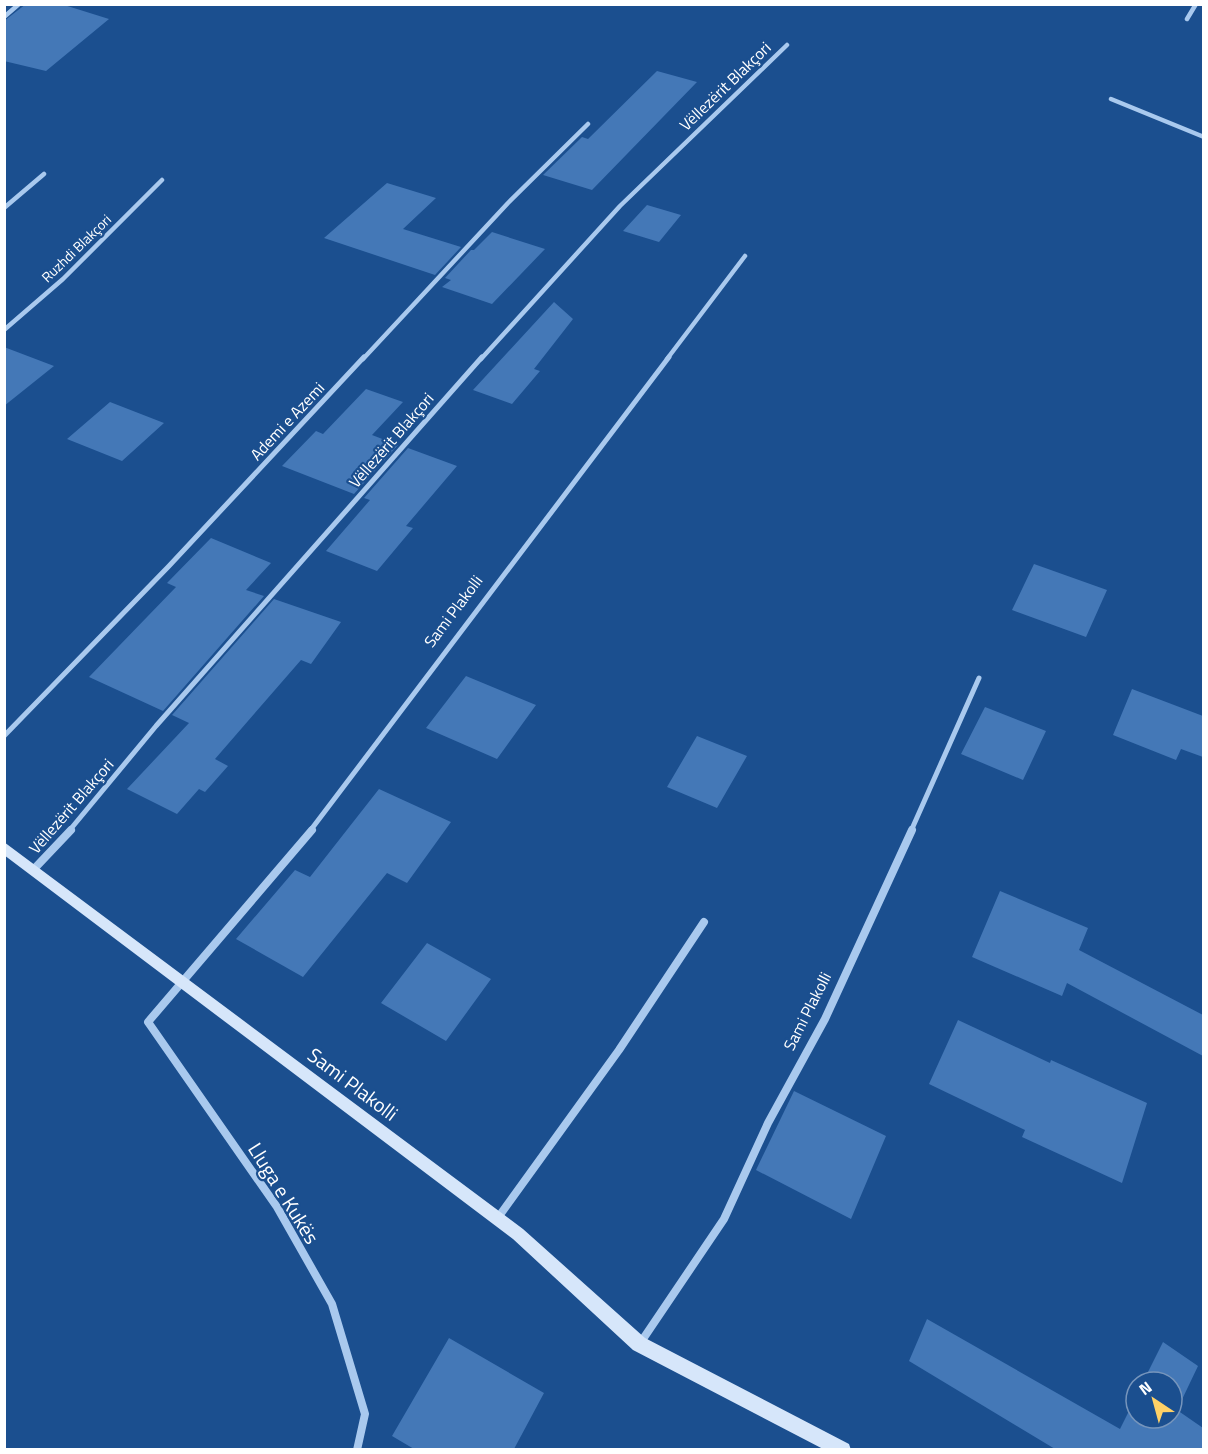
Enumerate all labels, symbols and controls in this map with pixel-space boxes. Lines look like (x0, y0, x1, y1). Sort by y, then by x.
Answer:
street label: Vëllezërit Blakçori (674, 36, 776, 136)
street label: Ruzhdi Blakçori (36, 209, 116, 287)
street label: Ademi e Azemi (244, 376, 330, 466)
street label: Vëllezërit Blakçori (343, 387, 439, 493)
street label: Sami Plakolli (418, 570, 488, 652)
street label: Vëllezërit Blakçori (23, 753, 119, 859)
street label: Sami Plakolli (777, 968, 837, 1054)
street label: Sami Plakolli (301, 1040, 405, 1128)
street label: Lluga e Kukës (241, 1136, 327, 1250)
north arrow (1124, 1370, 1184, 1430)
text: N (1134, 1375, 1157, 1401)

